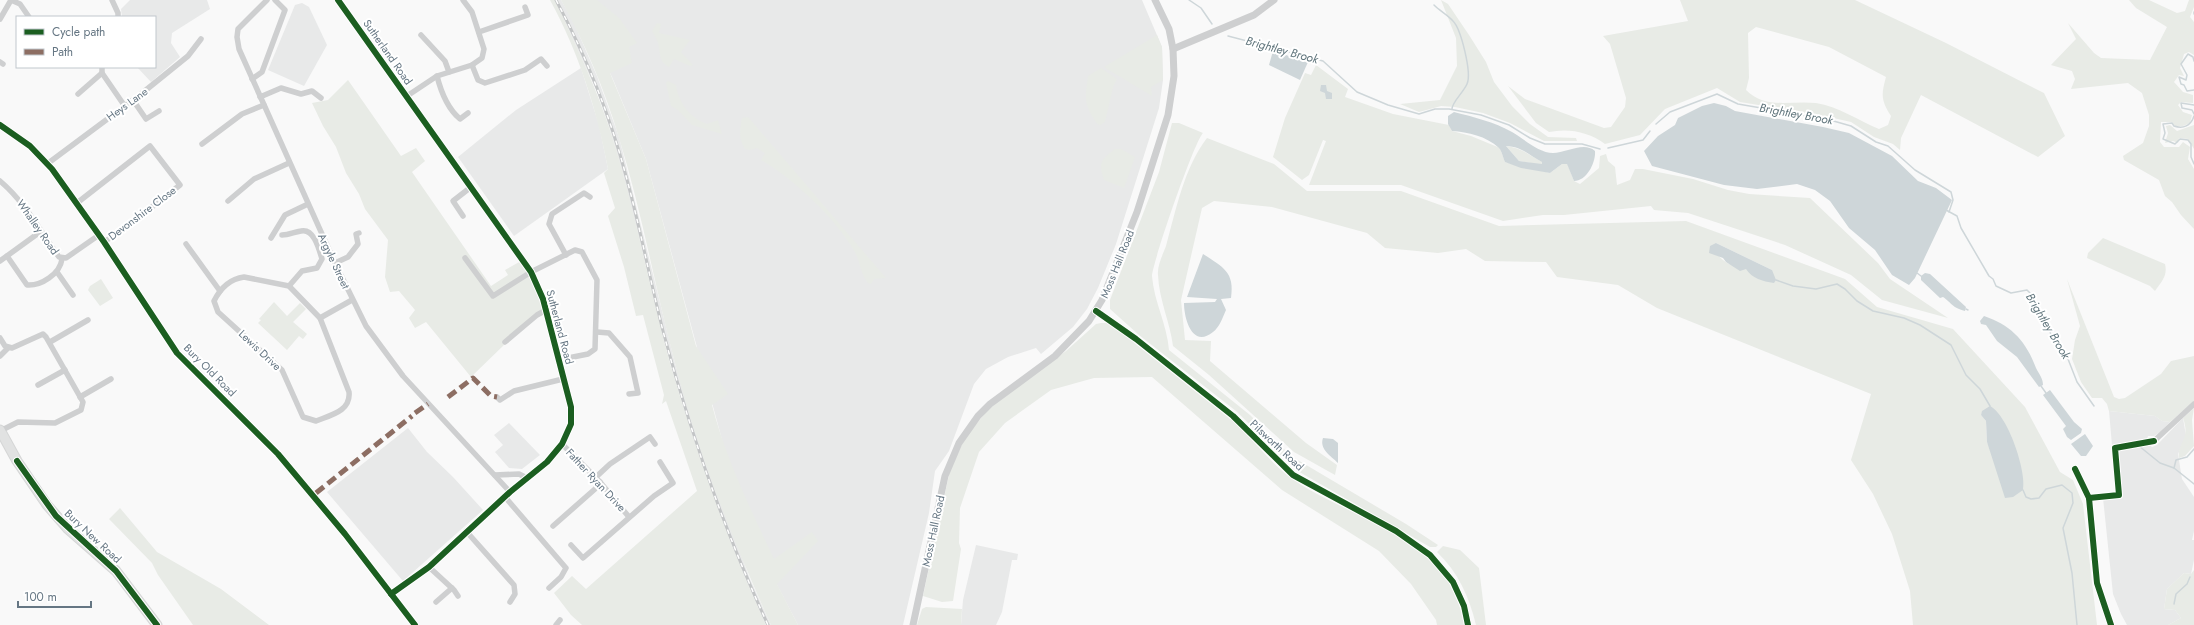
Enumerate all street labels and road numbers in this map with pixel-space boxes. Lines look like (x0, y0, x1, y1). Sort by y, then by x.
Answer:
street label: Sutherland Road (359, 16, 417, 88)
street label: Heys Lane (103, 83, 151, 124)
street label: Devonshire Close (105, 182, 180, 244)
street label: Whalley Road (13, 196, 63, 258)
street label: Moss Hall Road (1096, 227, 1138, 301)
street label: Argyle Street (314, 231, 354, 292)
street label: Sutherland Road (542, 288, 578, 366)
street label: Lewis Drive (235, 326, 285, 374)
street label: Bury Old Road (180, 340, 240, 400)
street label: Pilsworth Road (1247, 416, 1307, 474)
street label: Father Ryan Drive (562, 445, 630, 515)
street label: Moss Hall Road (918, 494, 948, 568)
street label: Bury New Road (61, 505, 125, 567)

